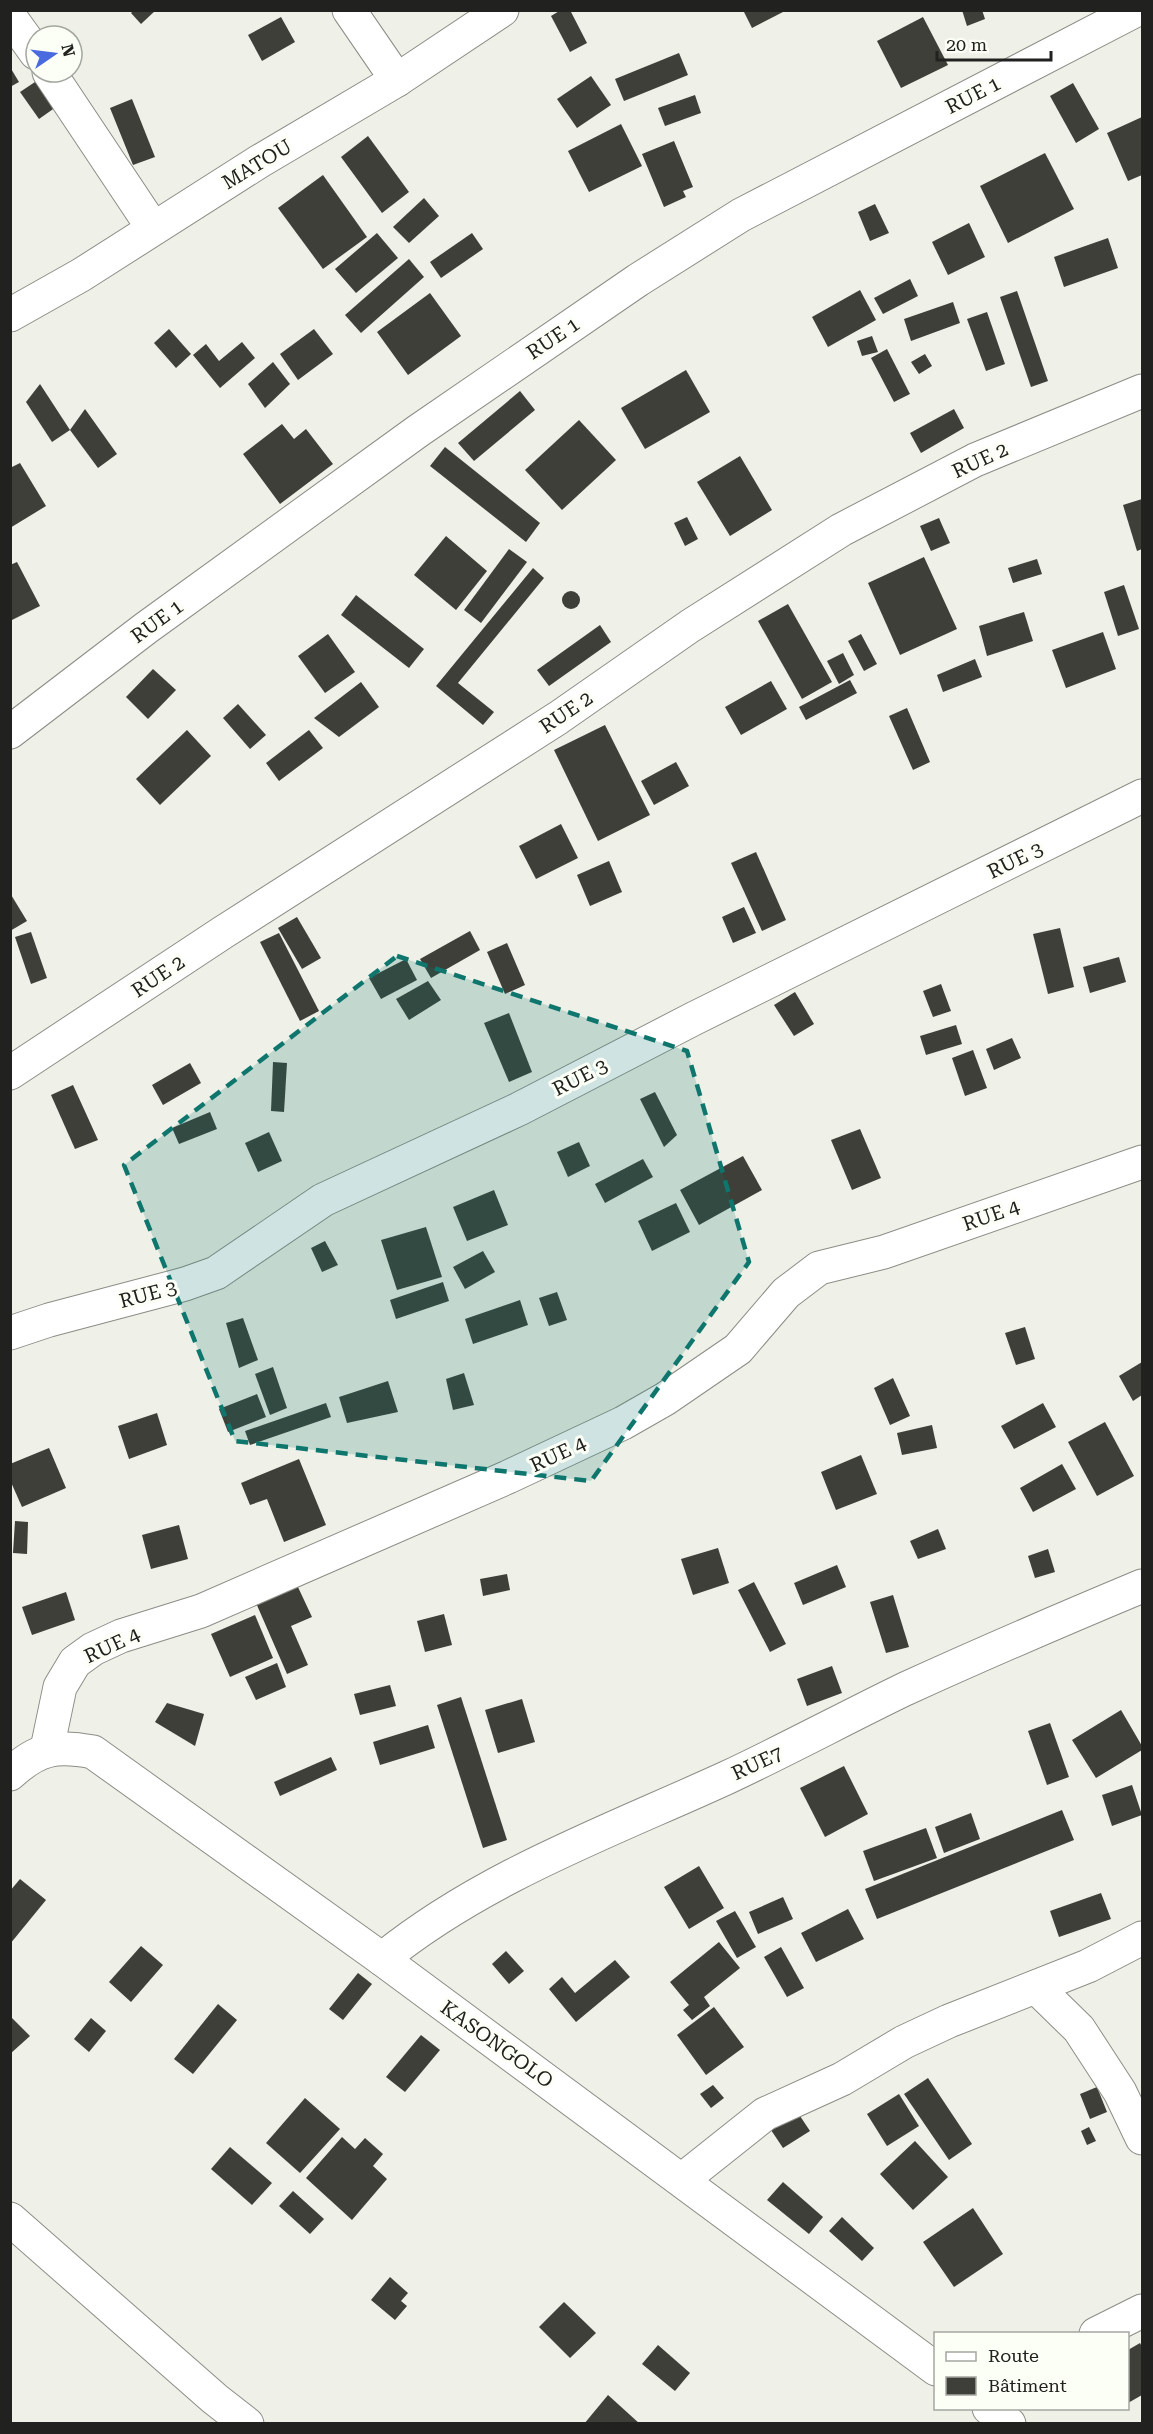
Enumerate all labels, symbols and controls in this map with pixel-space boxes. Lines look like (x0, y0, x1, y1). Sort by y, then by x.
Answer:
north arrow (24, 24, 84, 84)
scale bar (937, 24, 1051, 62)
text: 20 m (946, 34, 987, 55)
text: N (57, 42, 79, 59)
street label: RUE 1 (941, 71, 1005, 119)
street label: MATOU (218, 134, 296, 194)
street label: RUE 1 (522, 312, 584, 364)
street label: RUE 2 (948, 437, 1012, 483)
street label: RUE 1 (126, 594, 188, 648)
street label: RUE 2 (535, 686, 597, 738)
street label: RUE 3 (983, 836, 1047, 884)
street label: RUE 2 (127, 950, 189, 1002)
street label: RUE 3 (548, 1053, 612, 1101)
street label: RUE 4 (959, 1194, 1023, 1236)
street label: RUE 3 (117, 1275, 179, 1313)
street label: RUE 4 (526, 1430, 590, 1477)
street label: RUE 4 (80, 1621, 144, 1668)
street label: RUE7 (728, 1741, 786, 1785)
street label: KASONGOLO (436, 1995, 558, 2093)
legend (934, 2332, 1129, 2410)
text: Route (988, 2345, 1039, 2366)
text: Bâtiment (988, 2375, 1067, 2396)

